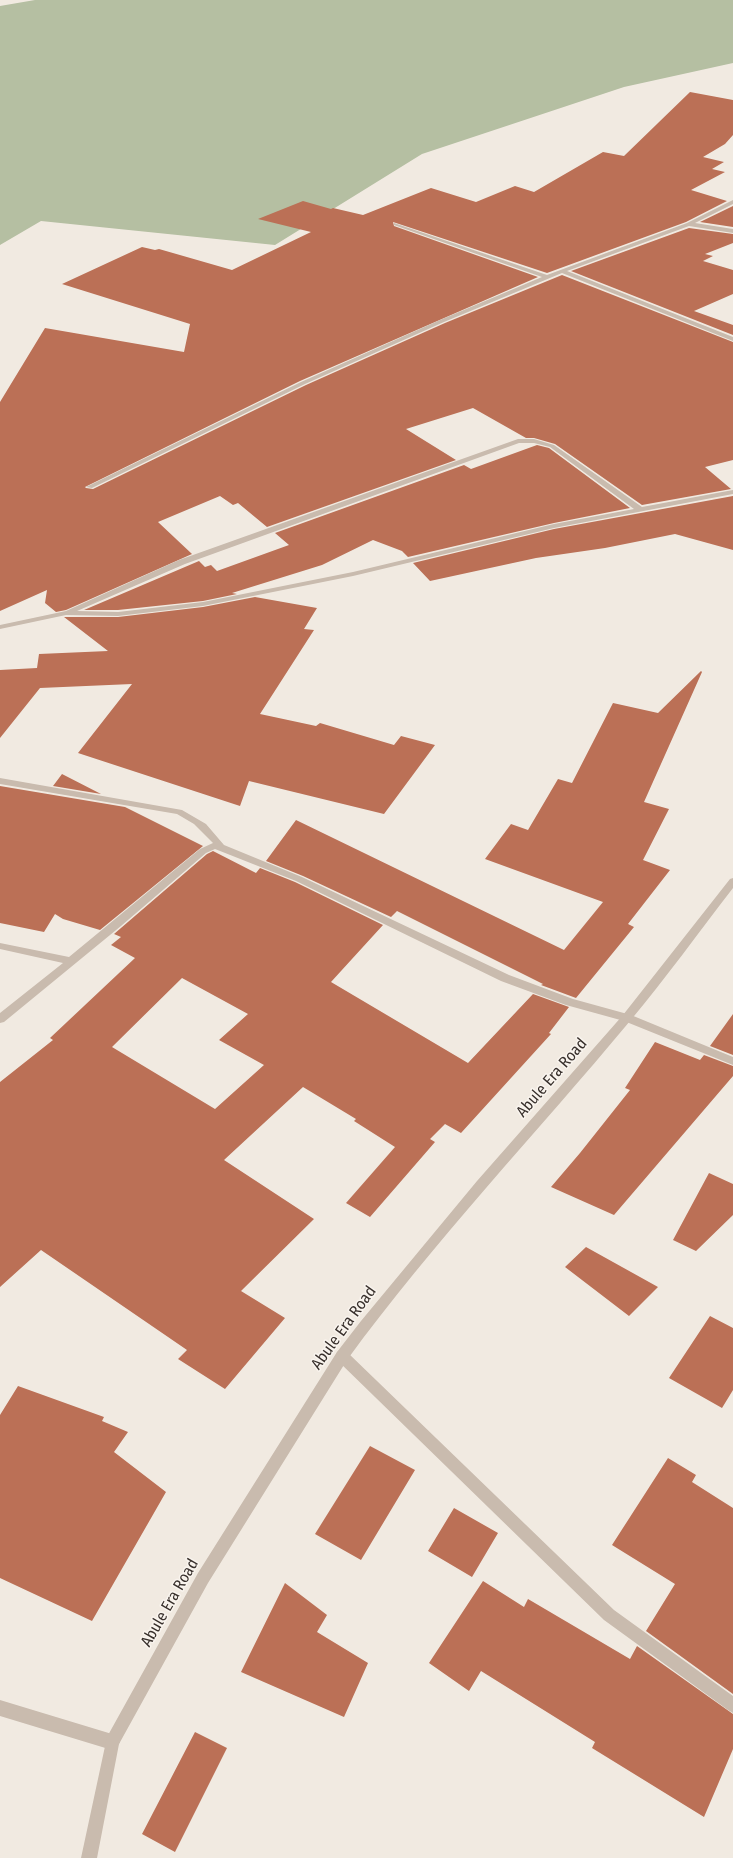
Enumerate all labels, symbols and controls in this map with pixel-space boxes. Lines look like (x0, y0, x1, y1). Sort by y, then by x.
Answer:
street label: Abule Era Road (513, 1035, 591, 1121)
street label: Abule Era Road (307, 1283, 381, 1373)
street label: Abule Era Road (137, 1556, 203, 1650)

